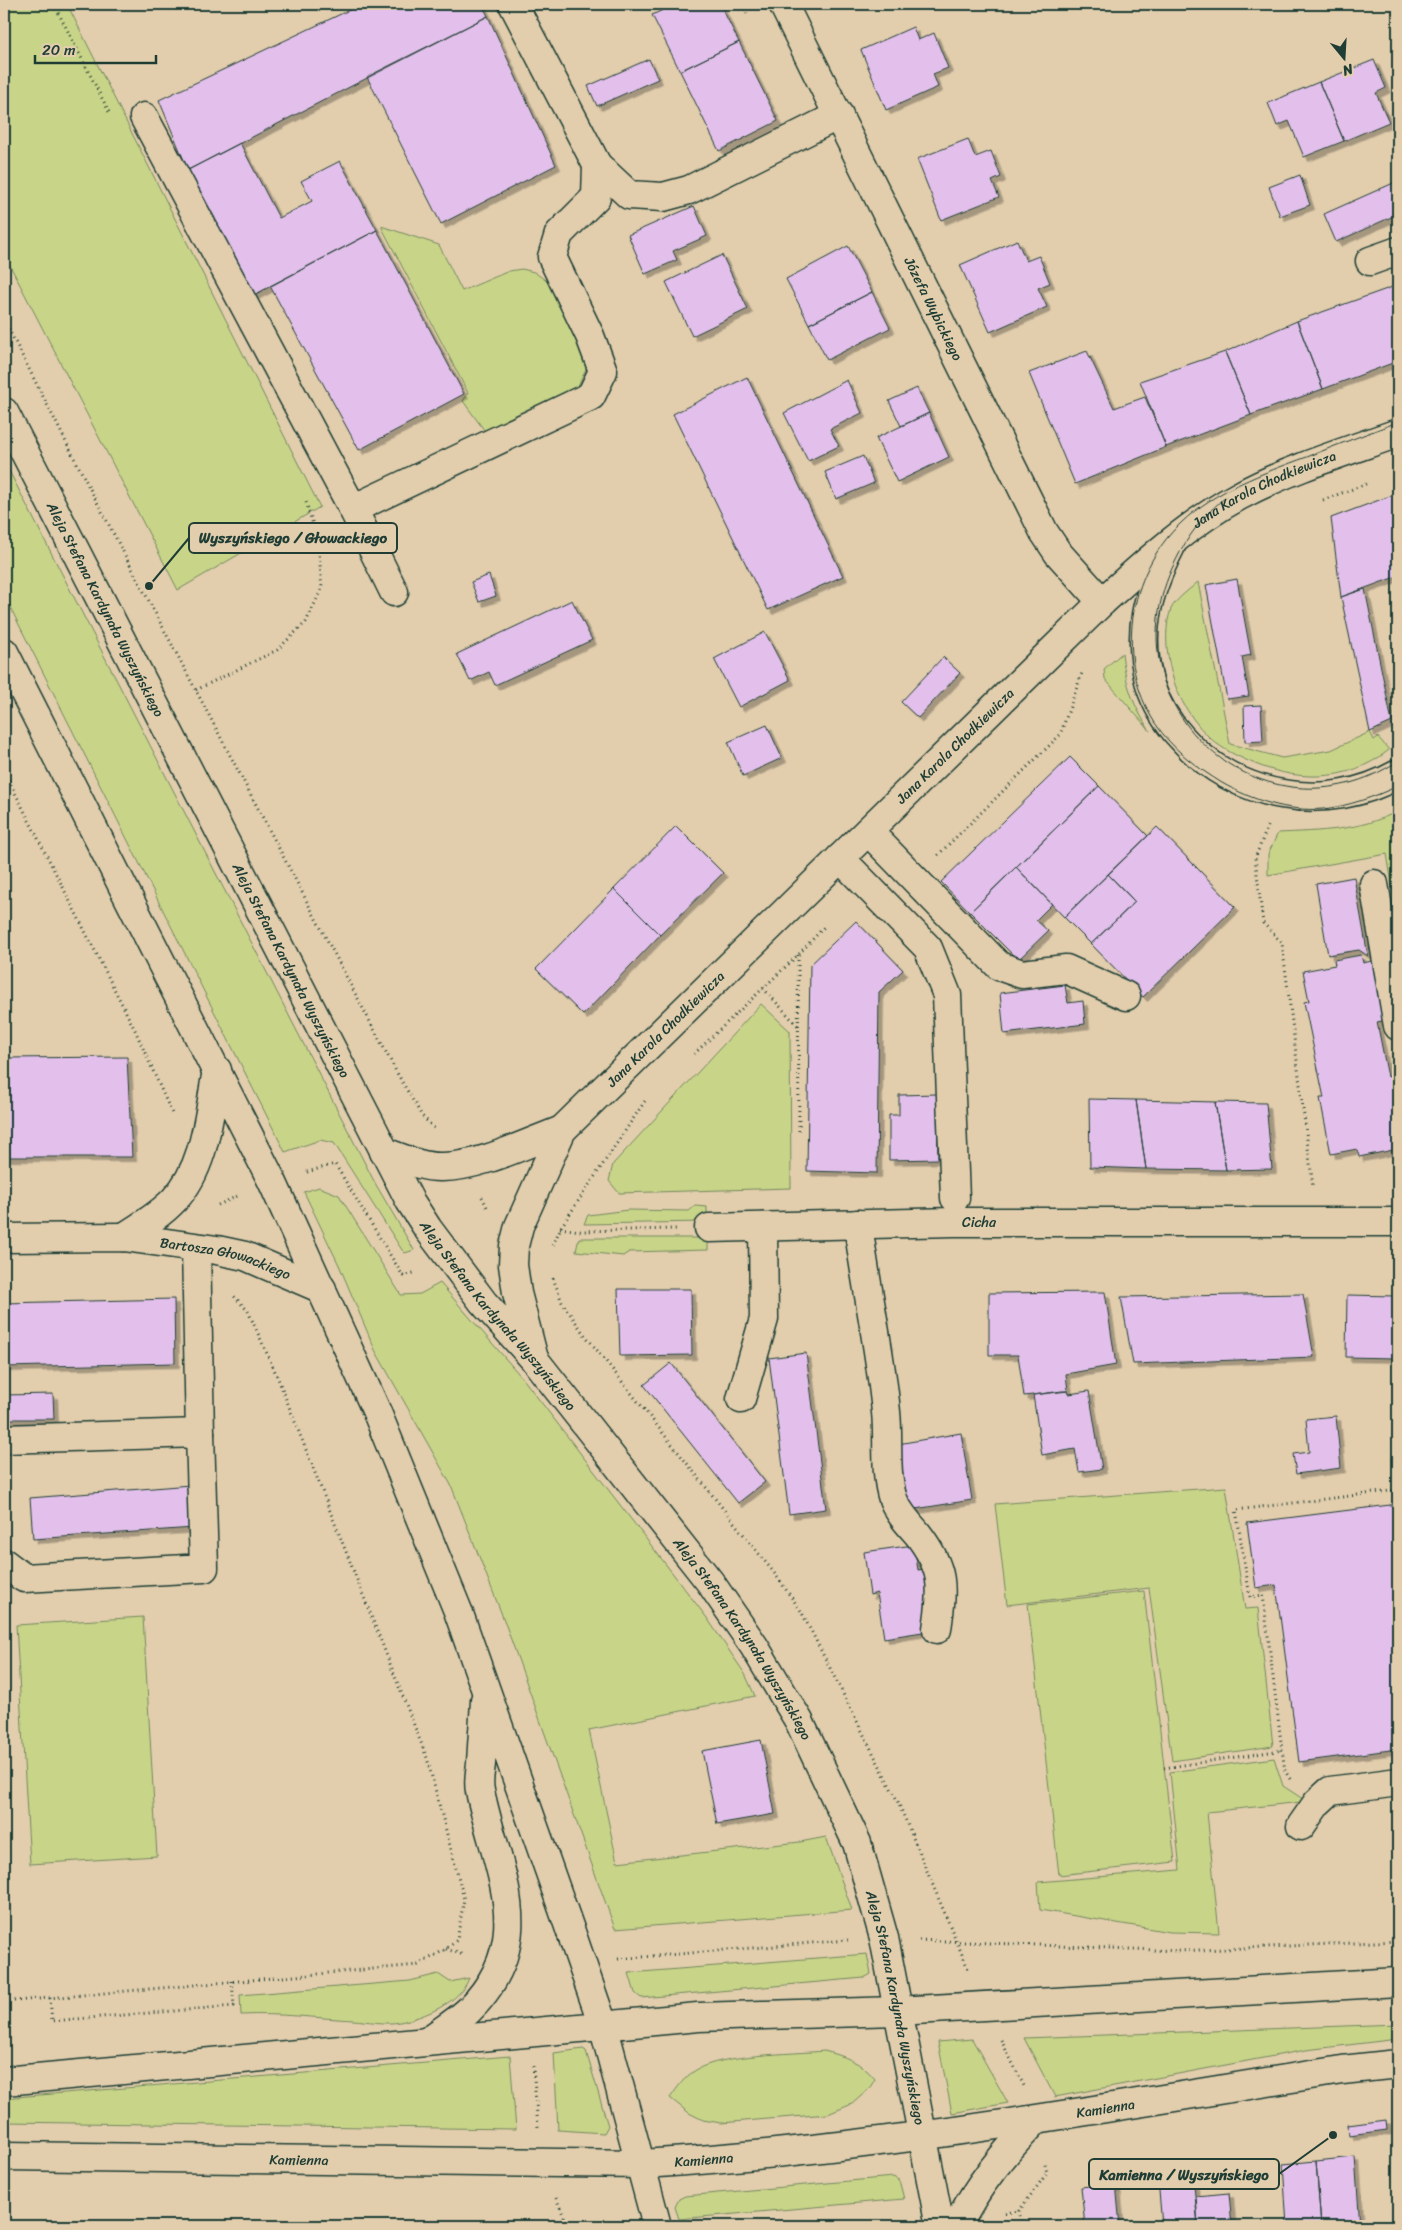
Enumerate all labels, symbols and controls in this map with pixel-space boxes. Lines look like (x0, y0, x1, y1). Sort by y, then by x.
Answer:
scale bar (35, 32, 156, 64)
north arrow (1320, 32, 1370, 82)
text: 20 m (42, 37, 76, 63)
text: N (1339, 56, 1357, 83)
street label: Józefa Wybickiego (897, 252, 970, 365)
street label: Jana Karola Chodkiewicza (1186, 443, 1340, 535)
street label: Aleja Stefana Kardynała Wyszyńskiego (39, 496, 171, 721)
callout: Wyszyńskiego / Głowackiego (189, 523, 397, 553)
text: Wyszyńskiego / Głowackiego (199, 525, 388, 551)
street label: Jana Karola Chodkiewicza (889, 681, 1020, 811)
street label: Aleja Stefana Kardynała Wyszyńskiego (225, 857, 357, 1083)
street label: Jana Karola Chodkiewicza (600, 965, 731, 1094)
street label: Cicha (962, 1210, 997, 1235)
street label: Aleja Stefana Kardynała Wyszyńskiego (413, 1215, 583, 1416)
street label: Bartosza Głowackiego (158, 1230, 295, 1287)
street label: Aleja Stefana Kardynała Wyszyńskiego (666, 1531, 819, 1744)
street label: Aleja Stefana Kardynała Wyszyńskiego (858, 1886, 933, 2127)
street label: Kamienna (1074, 2091, 1137, 2125)
street label: Kamienna (673, 2145, 734, 2174)
street label: Kamienna (269, 2147, 329, 2173)
callout: Kamienna / Wyszyńskiego (1089, 2159, 1279, 2189)
text: Kamienna / Wyszyńskiego (1098, 2162, 1269, 2188)

